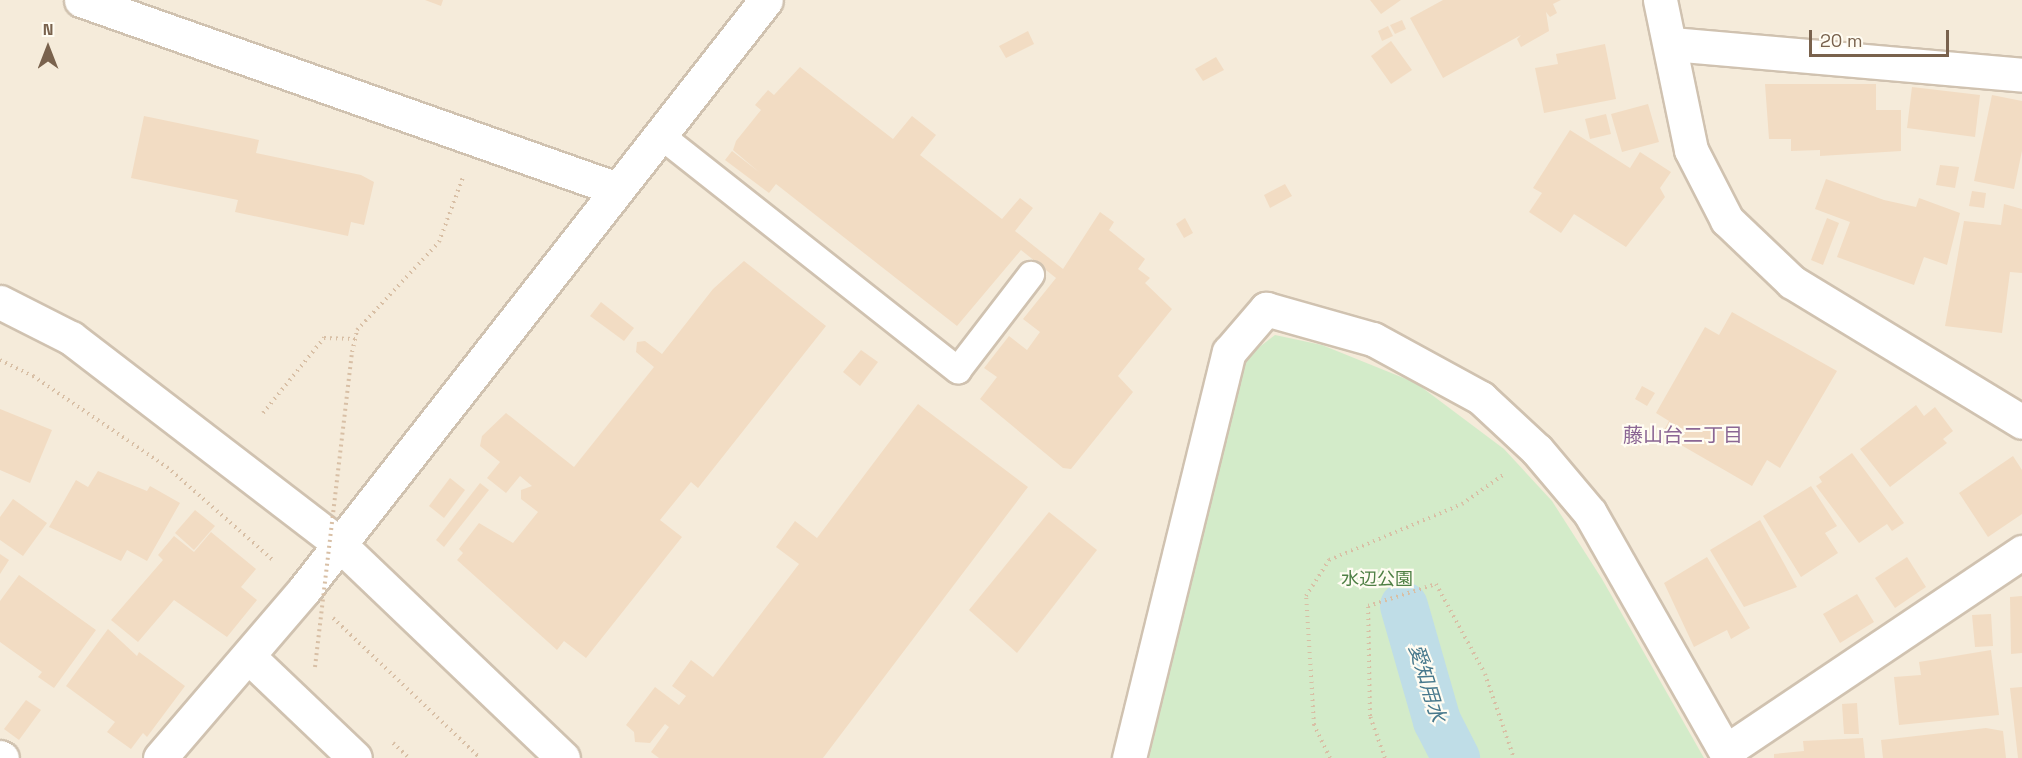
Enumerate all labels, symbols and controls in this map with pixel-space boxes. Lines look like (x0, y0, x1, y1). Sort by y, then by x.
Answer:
north arrow (18, 18, 78, 78)
scale bar (1812, 18, 1952, 56)
text: N (43, 19, 53, 40)
text: 20 m (1820, 29, 1863, 52)
district label: 藤山台二丁目 (1623, 423, 1743, 447)
park label: 水辺公園 (1341, 568, 1413, 590)
water label: 愛知用水 (1404, 641, 1450, 725)

